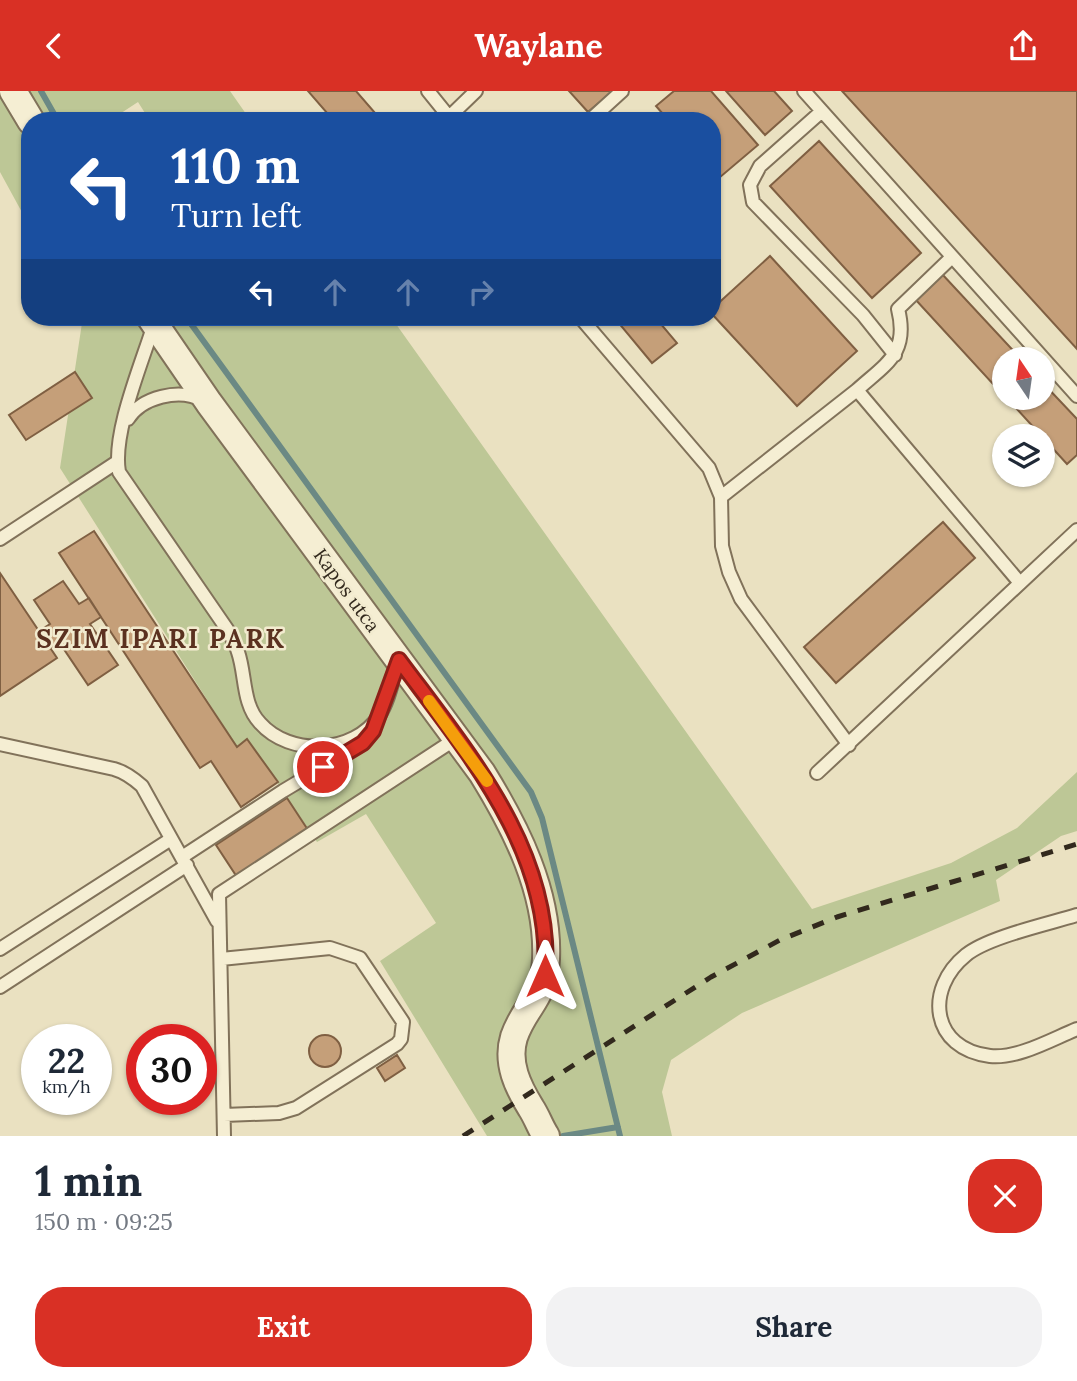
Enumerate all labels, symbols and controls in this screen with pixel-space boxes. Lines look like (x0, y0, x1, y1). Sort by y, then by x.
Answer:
text: Waylane (474, 25, 603, 66)
icon: back (35, 27, 73, 65)
icon: share (1004, 27, 1042, 65)
text: 110 m (171, 134, 300, 196)
icon: left (56, 140, 147, 231)
text: Turn left (171, 195, 301, 236)
icon: left (243, 273, 281, 311)
icon: ahead (316, 273, 354, 311)
icon: ahead (389, 273, 427, 311)
icon: right (462, 273, 500, 311)
north arrow (992, 347, 1055, 409)
map controls (992, 347, 1055, 487)
button: layers (992, 424, 1055, 487)
street label: Kapos utca (309, 543, 386, 637)
district label: SZIM IPARI PARK (36, 622, 286, 655)
pin (293, 737, 353, 797)
icon: arrive (304, 748, 342, 786)
position arrow (508, 939, 582, 1013)
speed limit sign: 30 (126, 1024, 217, 1115)
text: 22 (48, 1038, 85, 1083)
text: km/h (42, 1075, 91, 1098)
text: 1 min (35, 1154, 142, 1208)
button: close (968, 1159, 1042, 1233)
text: 150 m · 09:25 (35, 1207, 173, 1236)
button: Exit (35, 1287, 532, 1367)
button: Share (546, 1287, 1042, 1367)

